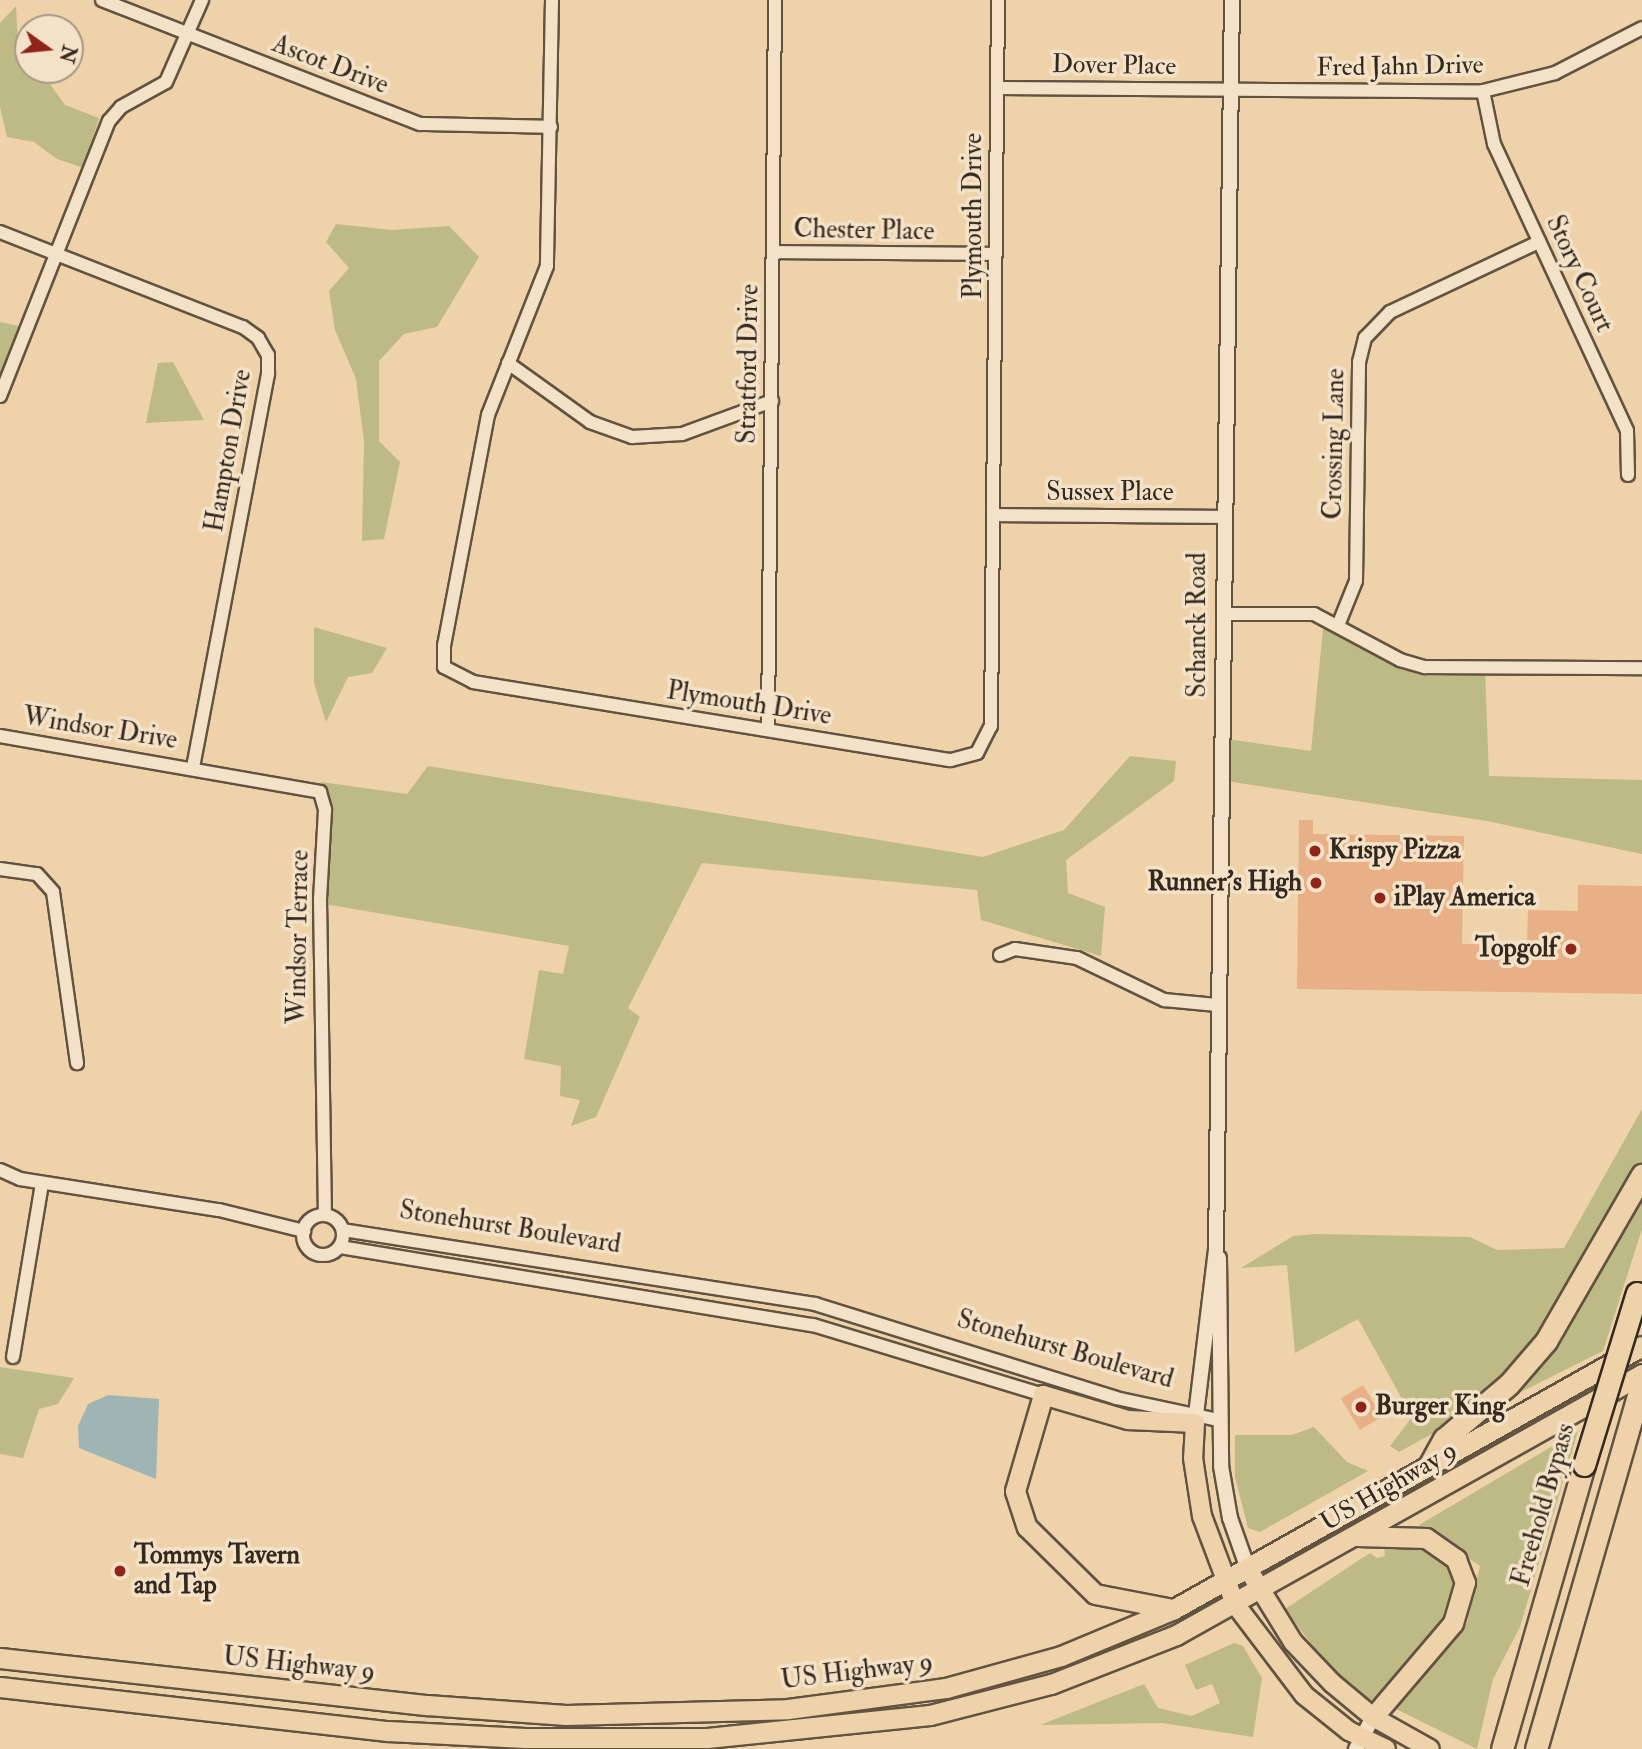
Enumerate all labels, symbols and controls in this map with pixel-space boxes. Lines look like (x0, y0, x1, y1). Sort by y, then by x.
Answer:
north arrow (14, 14, 84, 84)
street label: Ascot Drive (268, 29, 392, 101)
text: N (54, 43, 81, 65)
street label: Dover Place (1052, 49, 1176, 83)
street label: Fred Jahn Drive (1316, 50, 1484, 84)
street label: Plymouth Drive (958, 133, 990, 299)
street label: Story Court (1538, 211, 1620, 337)
street label: Chester Place (793, 214, 935, 248)
street label: Stratford Drive (732, 284, 766, 444)
street label: Hampton Drive (199, 367, 259, 535)
street label: Crossing Lane (1318, 368, 1352, 520)
street label: Sussex Place (1046, 477, 1174, 509)
street label: Schanck Road (1182, 552, 1214, 698)
street label: Plymouth Drive (664, 676, 834, 732)
street label: Windsor Drive (21, 701, 179, 757)
place label: Krispy Pizza (1329, 835, 1460, 867)
marker: Krispy Pizza (1307, 843, 1323, 859)
street label: Windsor Terrace (282, 850, 316, 1024)
place label: Runner's High (1147, 867, 1302, 899)
marker: Runner's High (1308, 875, 1324, 891)
place label: iPlay America (1394, 882, 1535, 914)
marker: iPlay America (1372, 890, 1388, 906)
place label: Topgolf (1475, 933, 1557, 965)
marker: Topgolf (1563, 941, 1579, 957)
street label: Stonehurst Boulevard (397, 1195, 623, 1261)
street label: Stonehurst Boulevard (953, 1304, 1177, 1396)
place label: Burger King (1375, 1391, 1505, 1423)
marker: Burger King (1353, 1399, 1369, 1415)
street label: Freehold Bypass (1506, 1420, 1582, 1590)
street label: US Highway 9 (1315, 1435, 1463, 1539)
place label: Tommys Tavern and Tap (134, 1540, 300, 1602)
marker: Tommys Tavern and Tap (112, 1563, 128, 1579)
street label: US Highway 9 (221, 1642, 377, 1688)
street label: US Highway 9 (779, 1647, 935, 1697)

